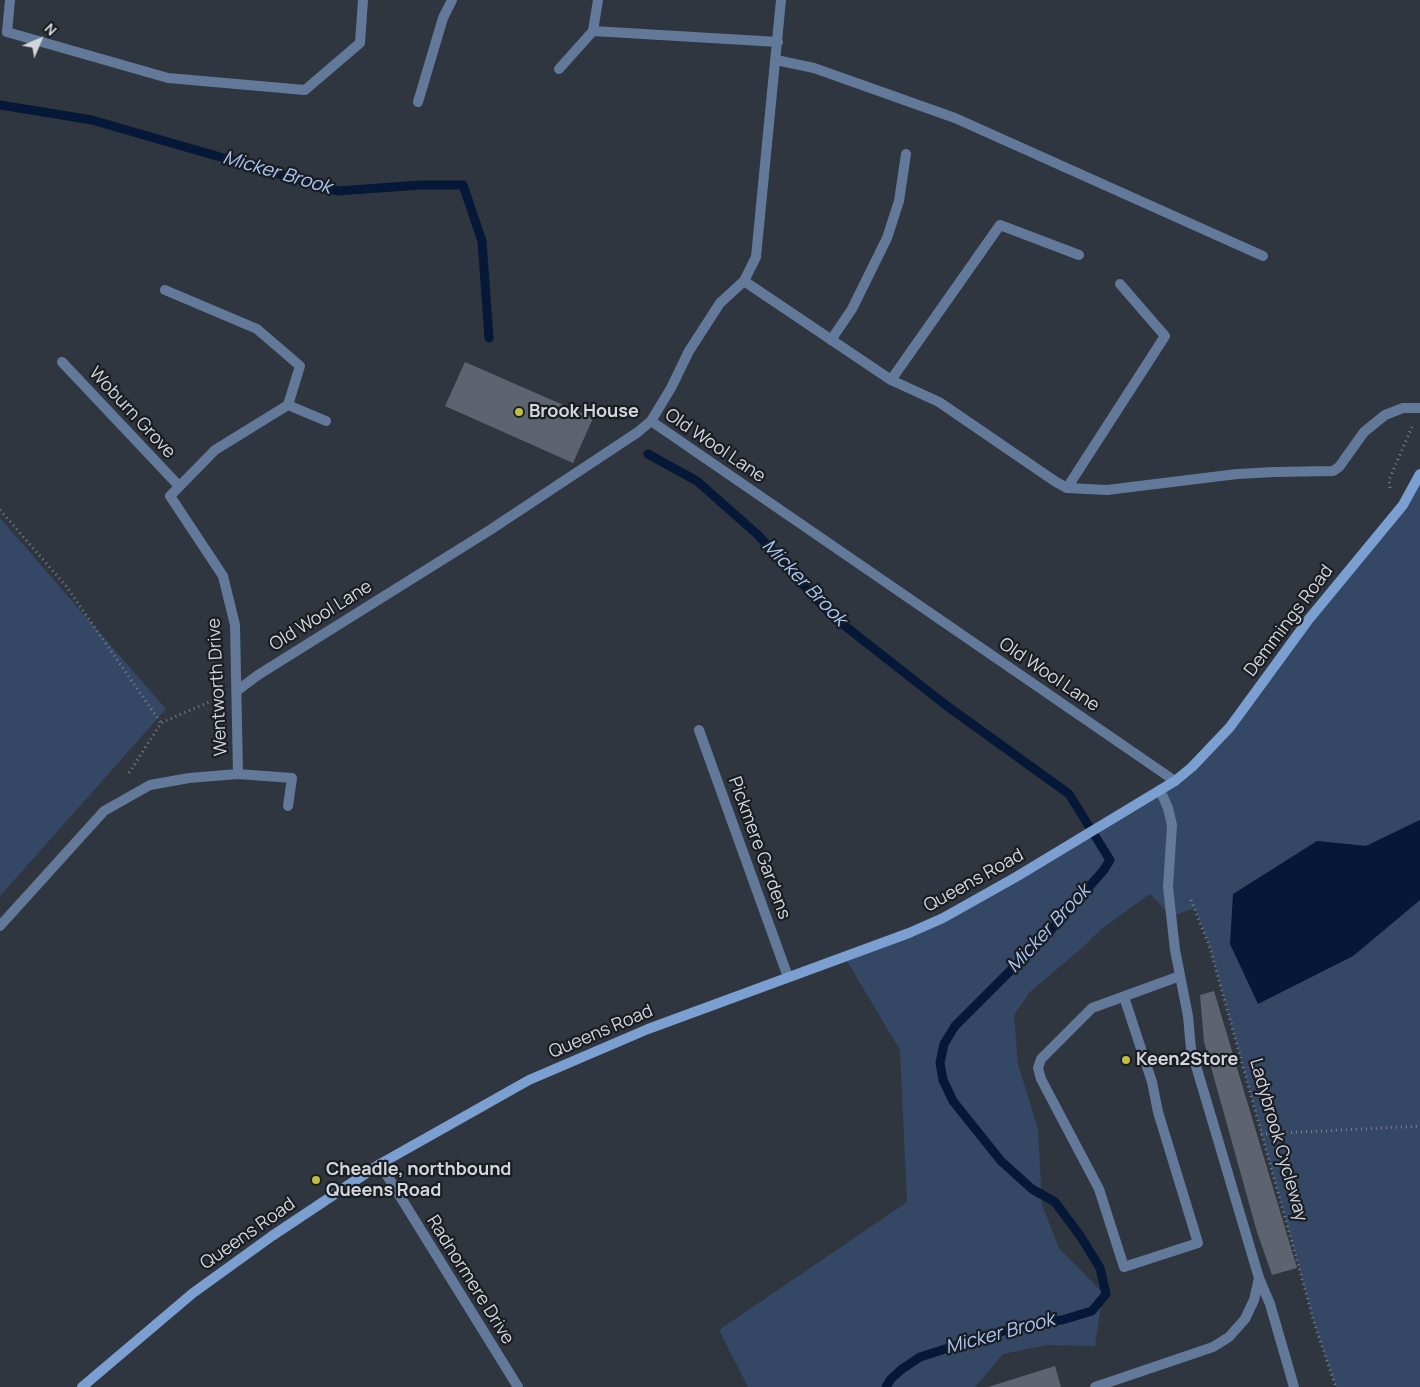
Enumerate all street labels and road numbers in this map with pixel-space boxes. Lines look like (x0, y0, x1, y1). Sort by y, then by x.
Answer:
street label: Woburn Grove (84, 363, 180, 463)
street label: Old Wool Lane (661, 404, 769, 488)
street label: Demmings Road (1240, 561, 1338, 681)
street label: Old Wool Lane (266, 576, 376, 656)
street label: Wentworth Drive (204, 617, 232, 757)
street label: Old Wool Lane (995, 633, 1103, 717)
street label: Pickmere Gardens (723, 774, 795, 922)
street label: Queens Road (920, 845, 1028, 917)
street label: Queens Road (546, 1000, 656, 1064)
street label: Ladybrook Cycleway (1244, 1056, 1312, 1224)
street label: Queens Road (196, 1193, 300, 1275)
street label: Radnormere Drive (422, 1212, 518, 1348)

